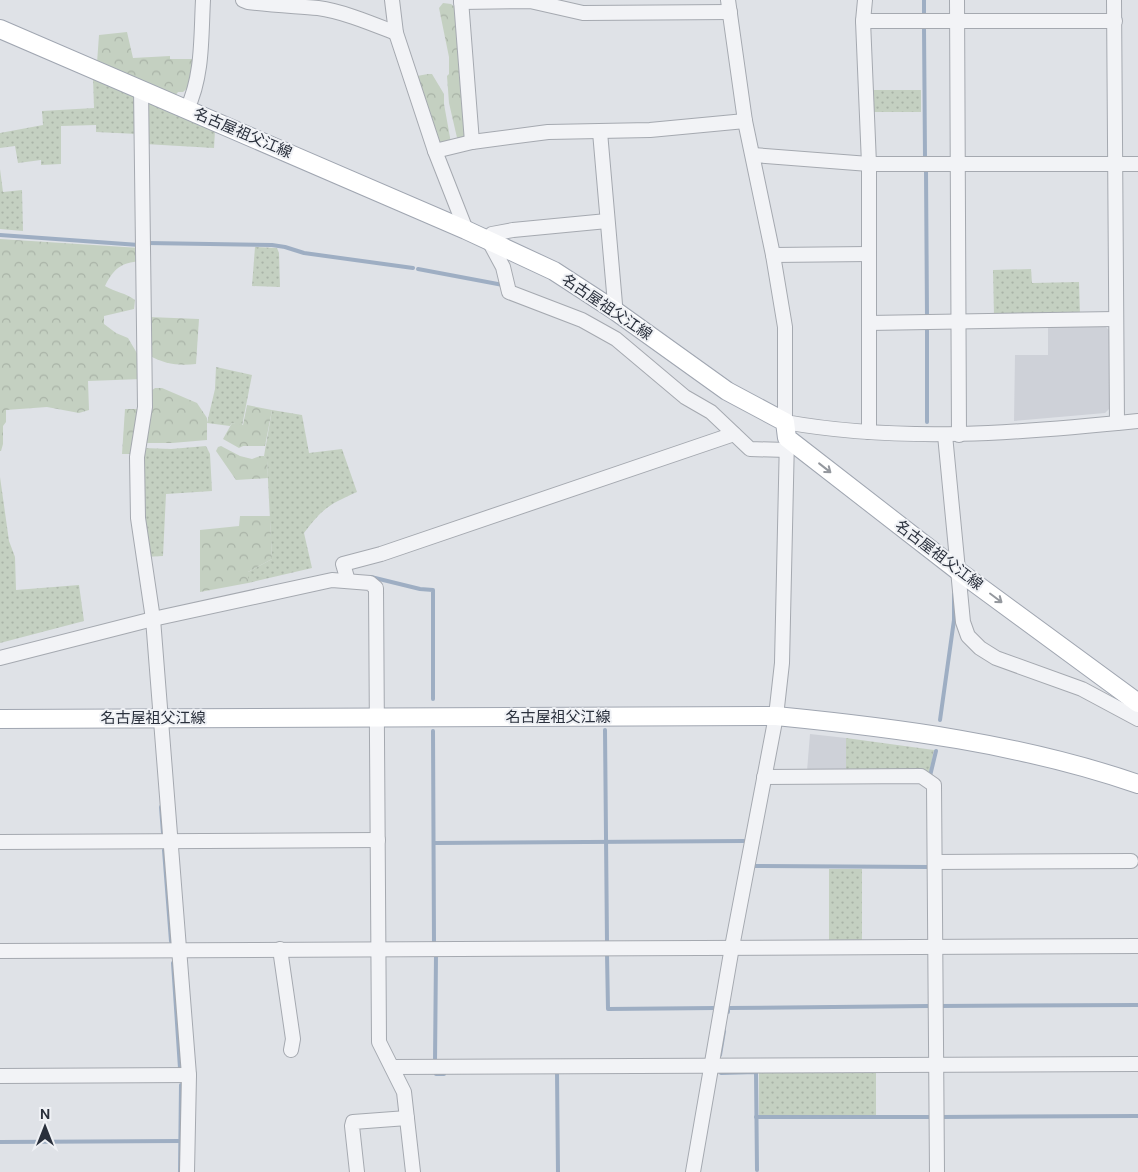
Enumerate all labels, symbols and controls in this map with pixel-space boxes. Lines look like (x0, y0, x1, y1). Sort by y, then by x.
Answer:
street label: 名古屋祖父江線 (191, 103, 295, 163)
street label: 名古屋祖父江線 (558, 269, 656, 345)
one-way arrow (818, 462, 831, 473)
street label: 名古屋祖父江線 (891, 515, 987, 595)
one-way arrow (989, 593, 1002, 604)
street label: 名古屋祖父江線 (505, 707, 611, 727)
street label: 名古屋祖父江線 (100, 708, 206, 728)
north arrow (20, 1102, 70, 1152)
text: N (40, 1105, 50, 1123)

